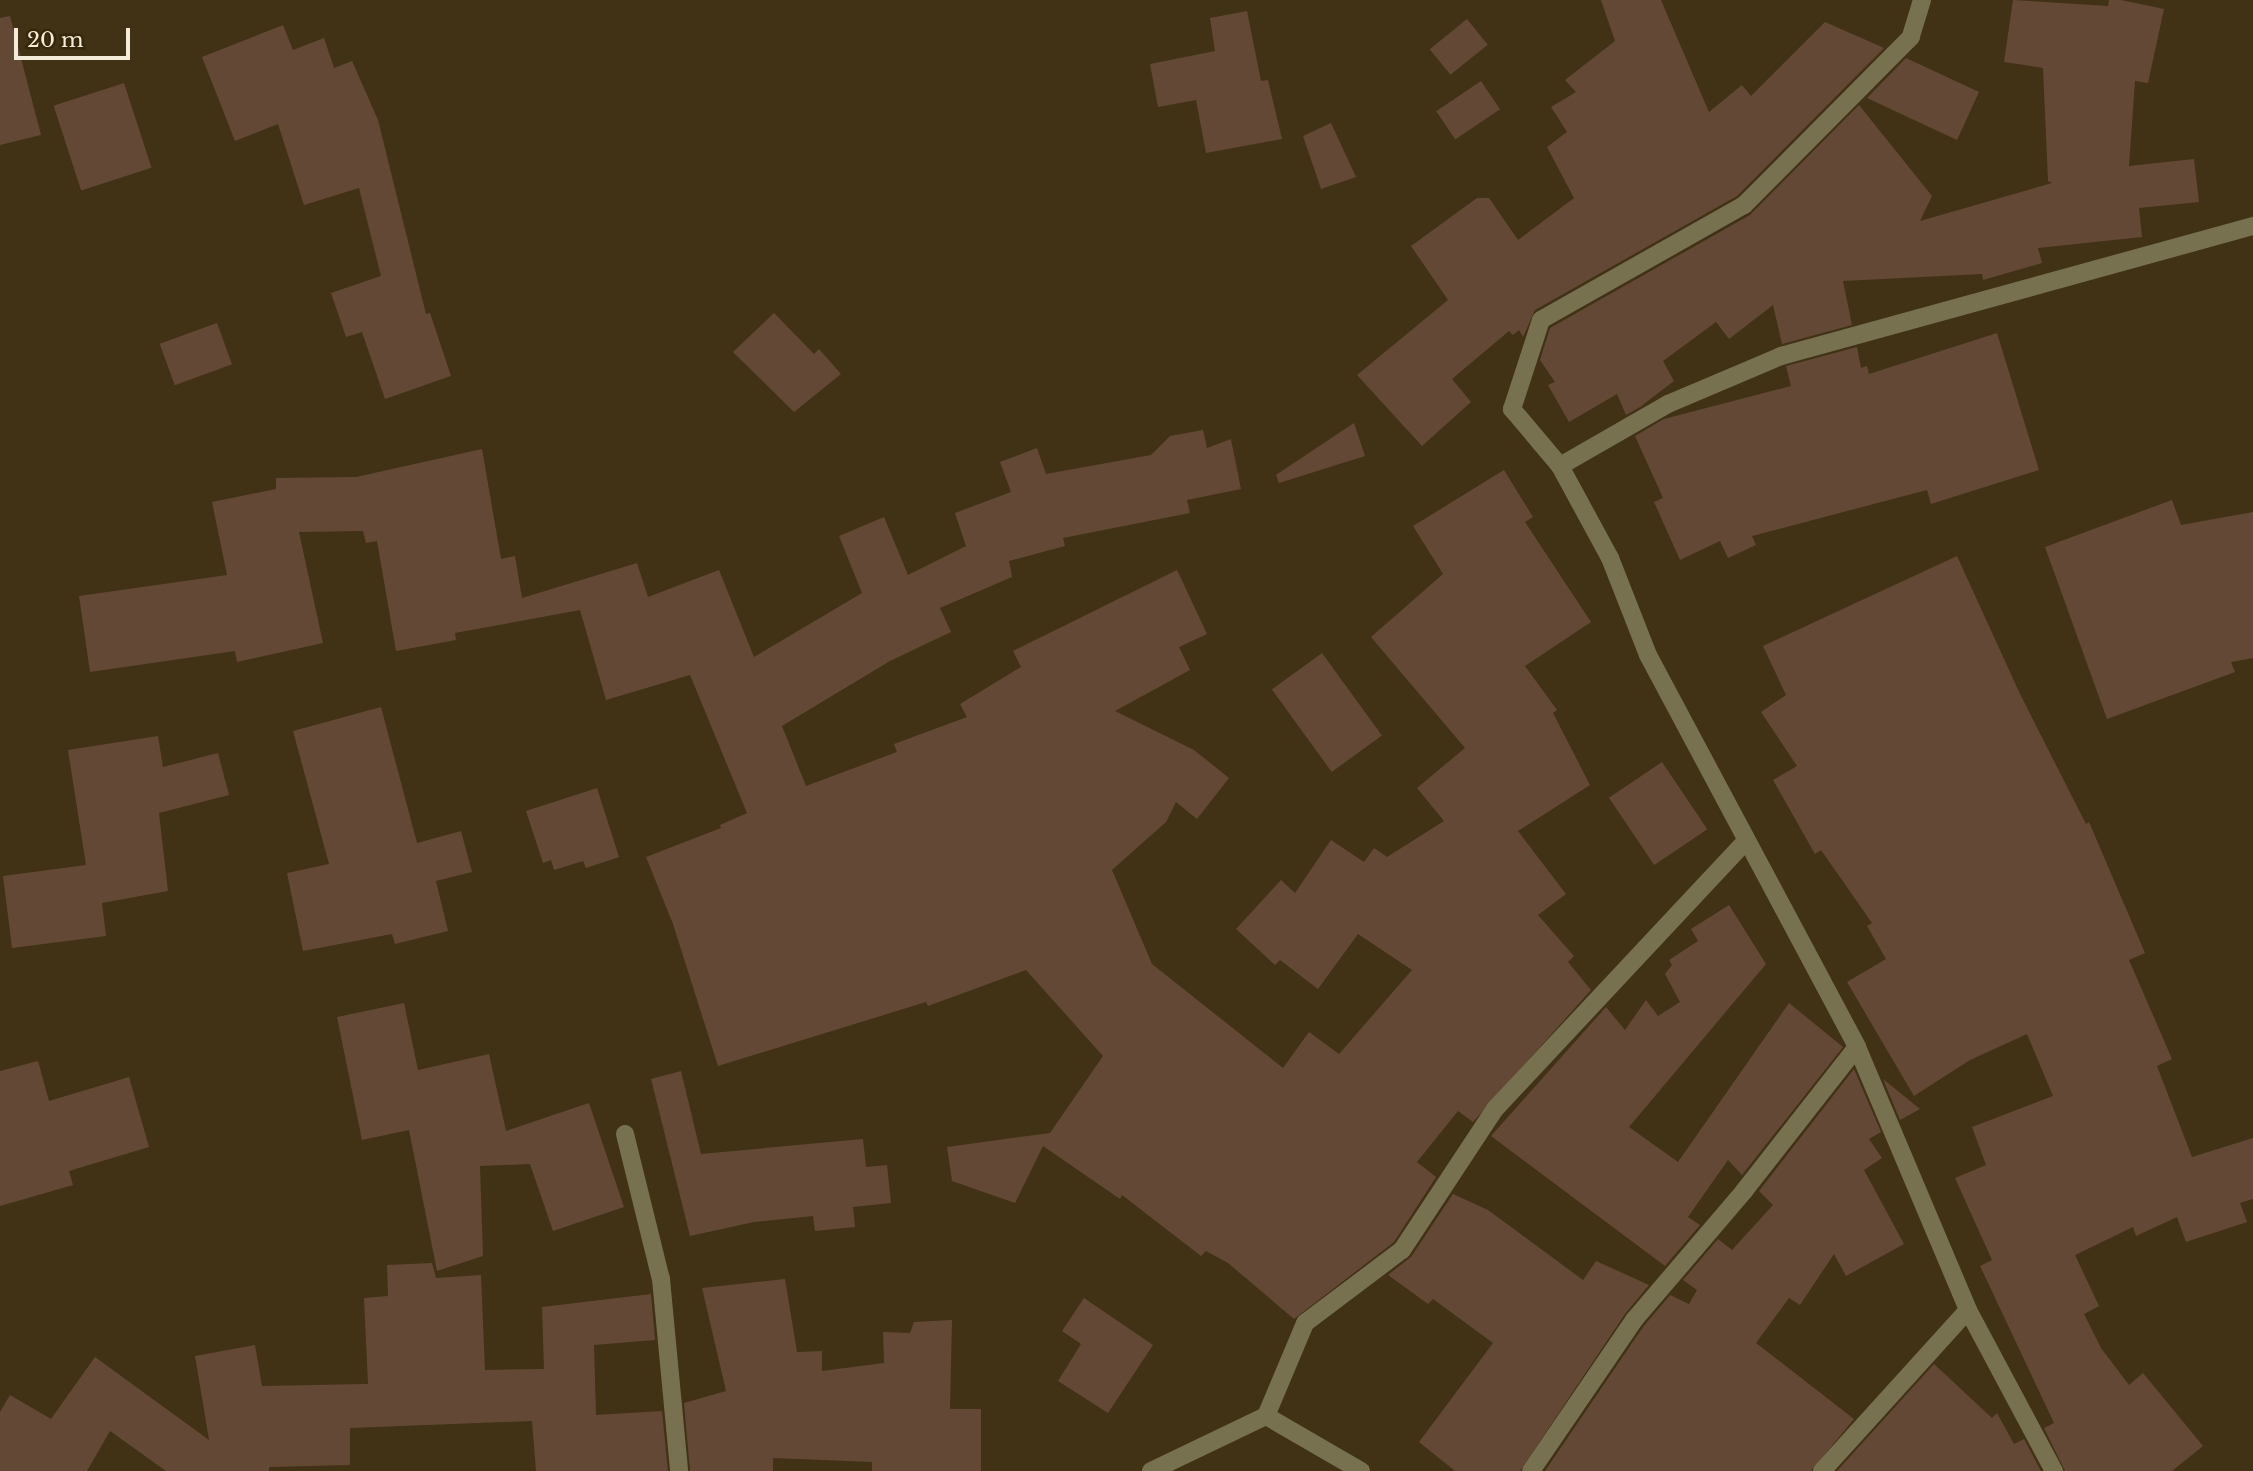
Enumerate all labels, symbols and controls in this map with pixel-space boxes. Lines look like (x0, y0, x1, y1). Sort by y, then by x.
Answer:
scale bar (18, 14, 133, 58)
text: 20 m (27, 27, 84, 53)

